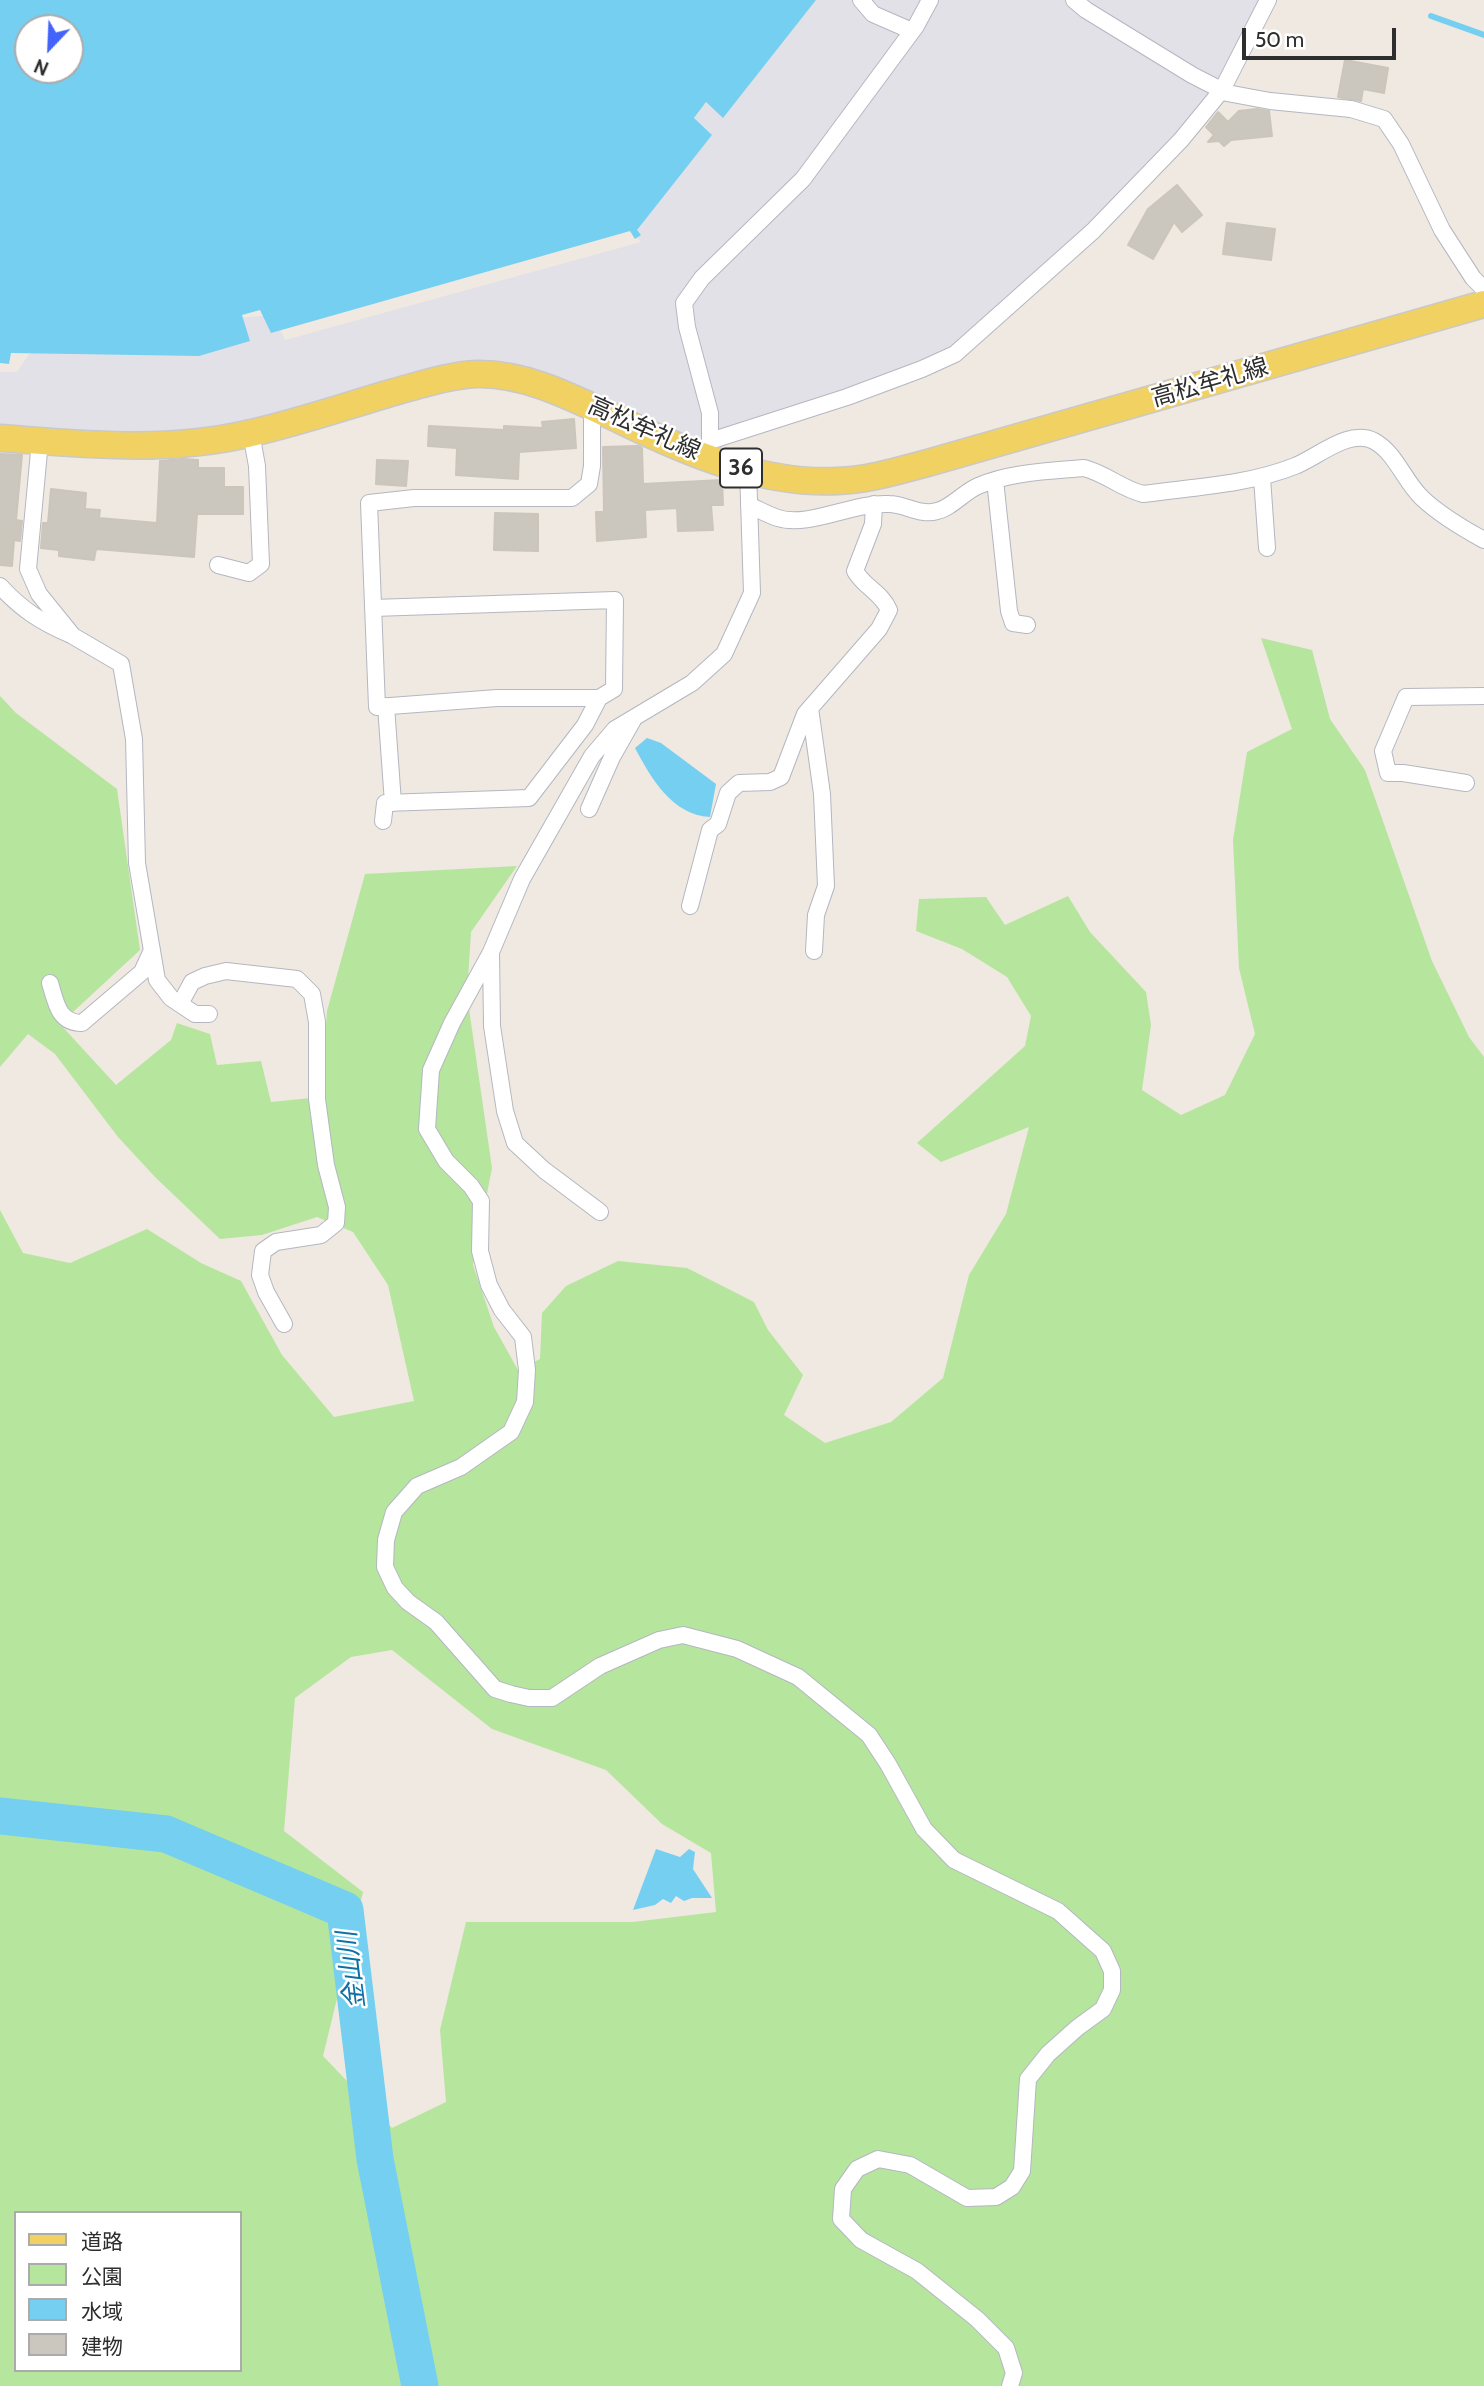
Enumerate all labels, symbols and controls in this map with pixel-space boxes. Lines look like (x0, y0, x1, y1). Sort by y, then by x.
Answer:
north arrow (14, 14, 84, 84)
scale bar (1246, 14, 1400, 58)
text: 50 m (1255, 27, 1304, 52)
text: N (31, 54, 52, 80)
street label: 高松牟礼線 (1148, 353, 1272, 413)
street label: 高松牟礼線 (583, 391, 705, 467)
road number: 36 (720, 448, 762, 488)
water label: 金山川 (332, 1929, 372, 2011)
legend (14, 2211, 242, 2372)
text: 道路 (81, 2229, 123, 2254)
text: 公園 (81, 2264, 123, 2289)
text: 水域 (81, 2299, 123, 2324)
text: 建物 (81, 2334, 123, 2359)

